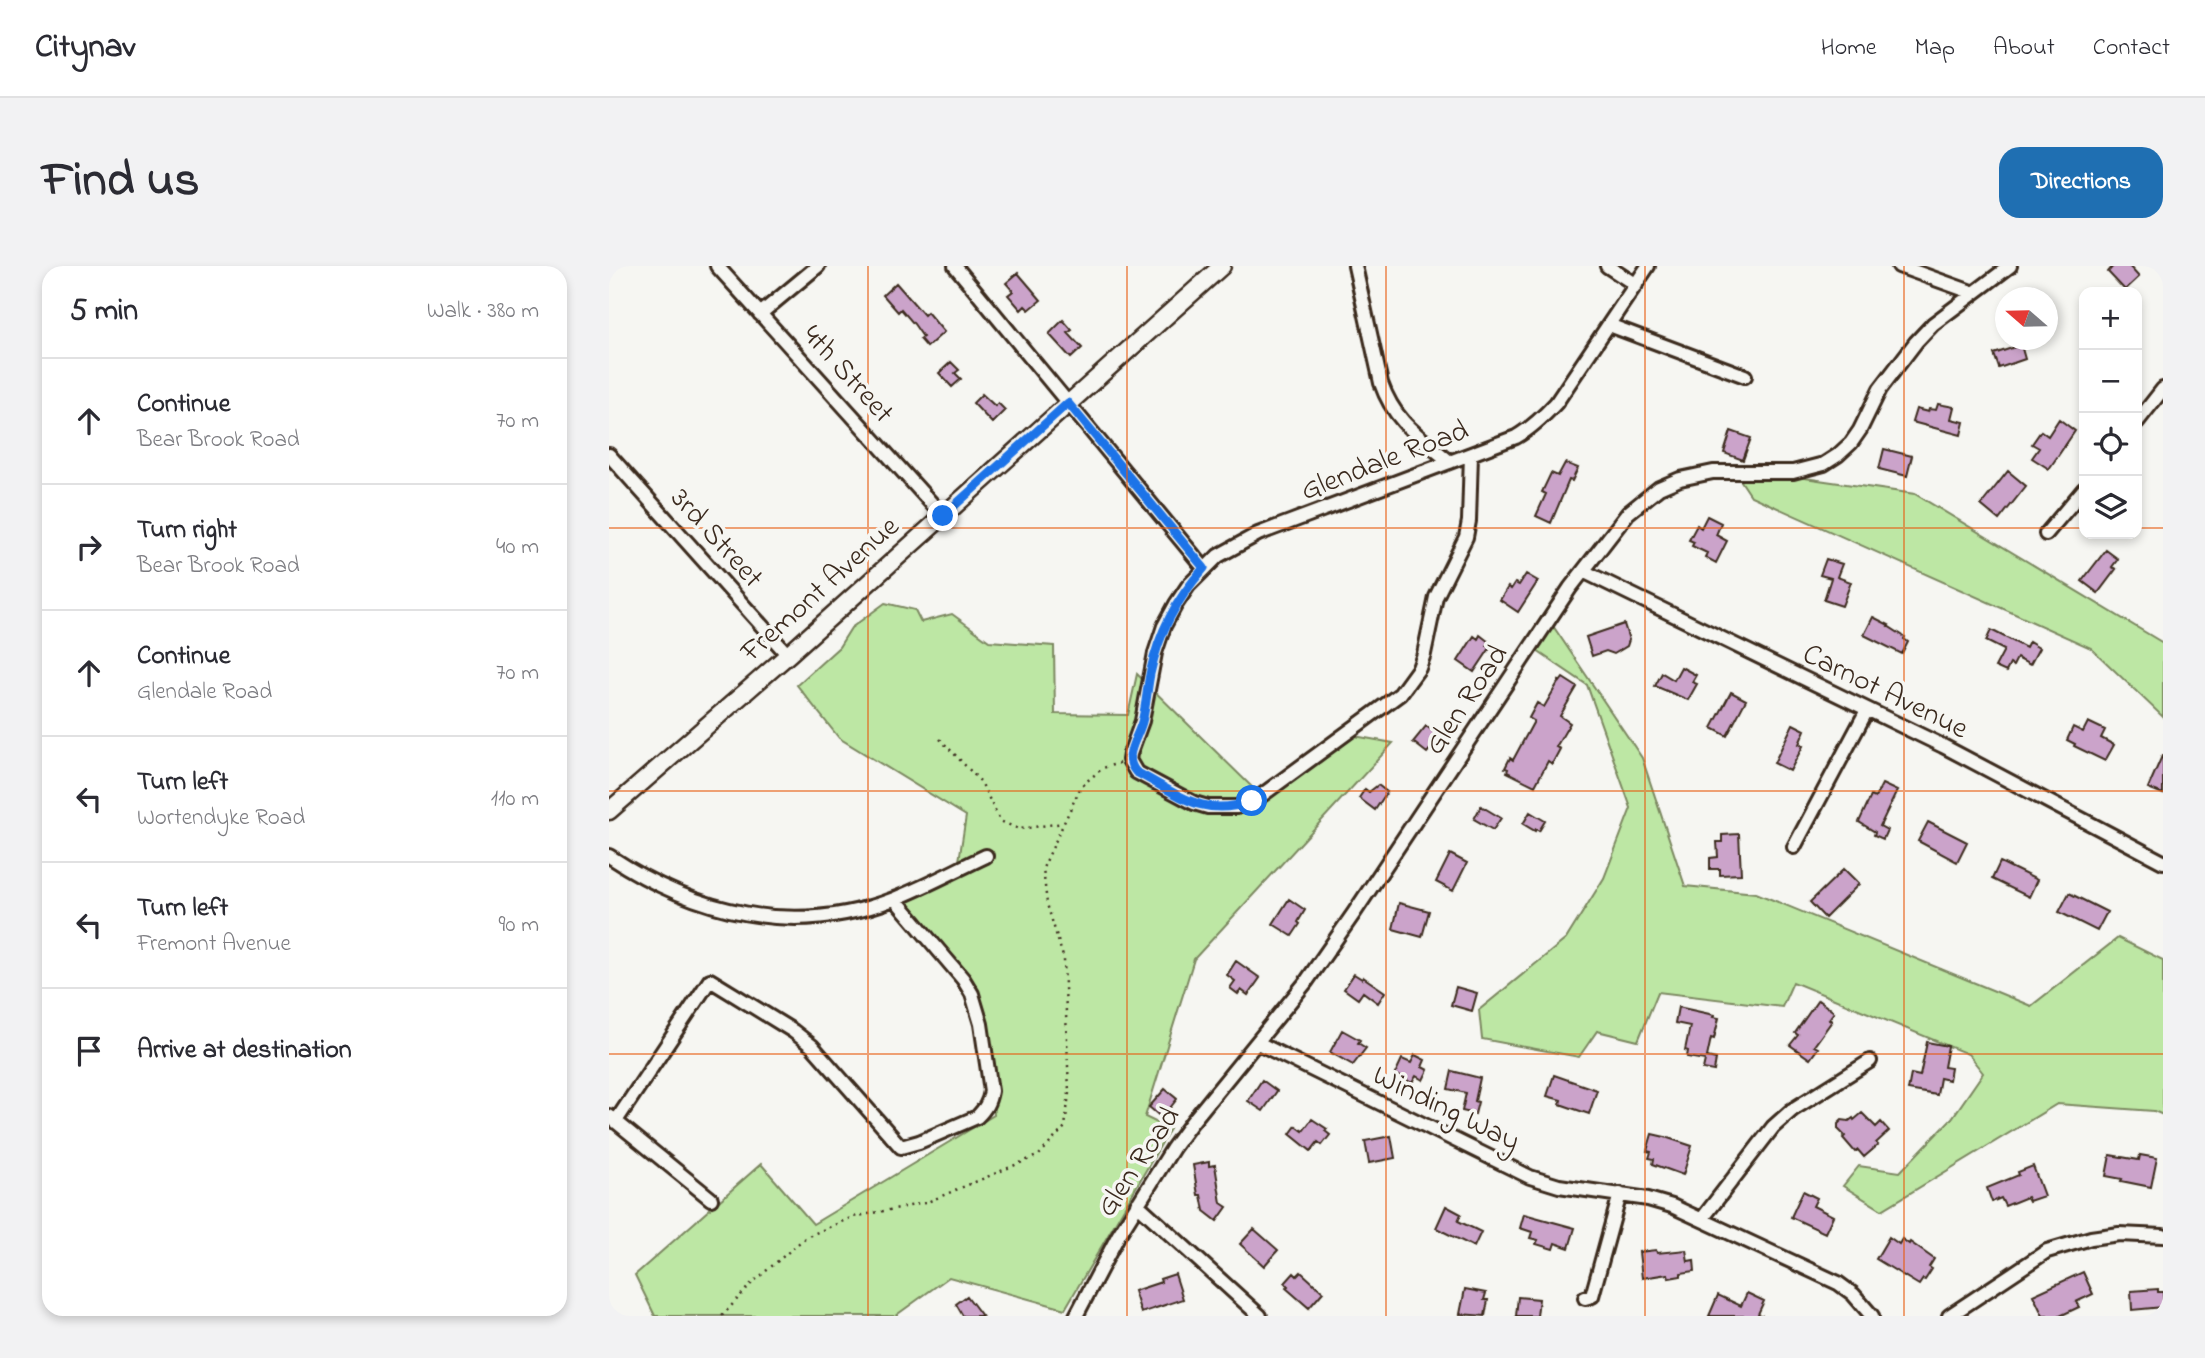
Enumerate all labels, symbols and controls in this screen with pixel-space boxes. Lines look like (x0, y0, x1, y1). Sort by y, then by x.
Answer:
text: Citynav (35, 24, 135, 72)
text: Home (1821, 31, 1877, 66)
text: Map (1915, 31, 1955, 66)
text: About (1993, 31, 2055, 66)
text: Contact (2093, 31, 2170, 66)
text: Find us (42, 146, 199, 218)
button: Directions (1999, 147, 2163, 218)
north arrow (1995, 287, 2058, 350)
map controls (2079, 287, 2142, 539)
button: + (2079, 287, 2142, 350)
text: 5 min (70, 290, 138, 334)
text: Walk · 380 m (427, 295, 539, 328)
street label: 4th Street (790, 316, 903, 434)
button: − (2079, 350, 2142, 413)
text: Continue (137, 386, 230, 424)
icon: ahead (70, 402, 108, 440)
text: 70 m (496, 405, 539, 438)
street label: Glendale Road (1295, 410, 1475, 514)
button: locate (2079, 413, 2142, 476)
text: Bear Brook Road (137, 424, 300, 457)
button: layers (2079, 476, 2142, 539)
street label: 3rd Street (659, 479, 773, 599)
route end (927, 500, 958, 531)
street label: Fremont Avenue (731, 506, 911, 674)
text: Turn right (137, 512, 237, 550)
icon: right (70, 528, 108, 566)
text: 40 m (496, 531, 539, 564)
text: Bear Brook Road (137, 550, 300, 583)
street label: Carnot Avenue (1794, 634, 1976, 752)
street label: Glen Road (1414, 637, 1521, 765)
text: Continue (137, 638, 230, 676)
icon: ahead (70, 654, 108, 692)
text: 70 m (496, 657, 539, 690)
text: Glendale Road (137, 676, 272, 709)
text: Turn left (137, 764, 228, 802)
icon: left (70, 780, 108, 818)
text: 110 m (491, 783, 539, 816)
route start (1236, 785, 1267, 816)
text: Wortendyke Road (137, 802, 305, 835)
text: Turn left (137, 890, 228, 928)
icon: left (70, 906, 108, 944)
text: 90 m (499, 909, 539, 942)
text: Fremont Avenue (137, 928, 291, 961)
icon: arrive (70, 1032, 108, 1070)
text: Arrive at destination (137, 1032, 352, 1070)
street label: Winding Way (1365, 1055, 1527, 1164)
street label: Glen Road (1086, 1099, 1193, 1227)

